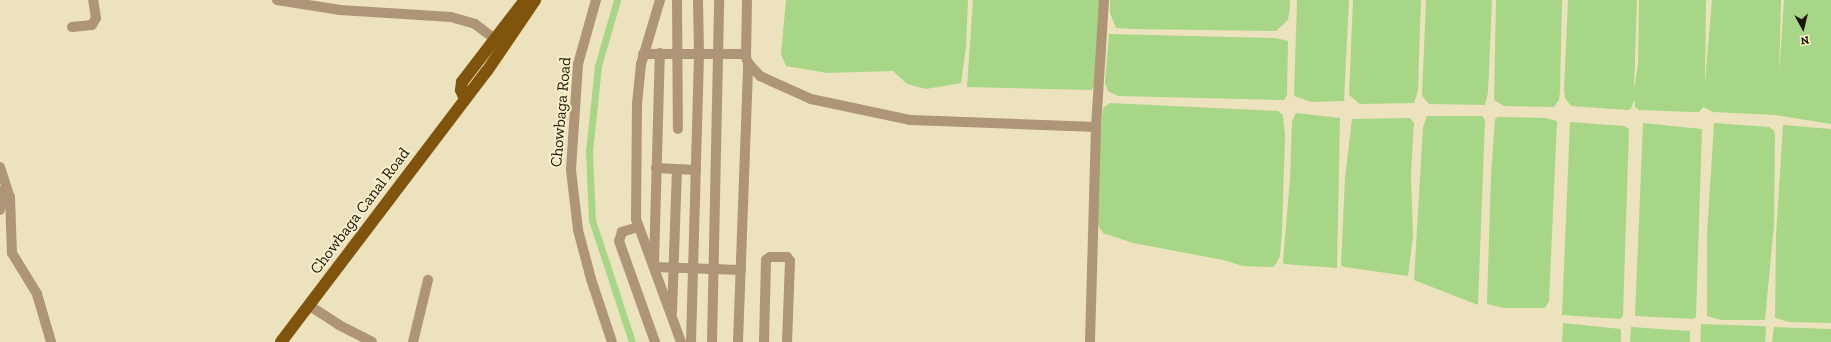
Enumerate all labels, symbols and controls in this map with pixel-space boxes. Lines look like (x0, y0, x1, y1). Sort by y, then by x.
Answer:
north arrow (1783, 8, 1823, 48)
text: N (1800, 33, 1810, 47)
street label: Chowbaga Road (547, 56, 575, 168)
street label: Chowbaga Canal Road (306, 144, 414, 278)

